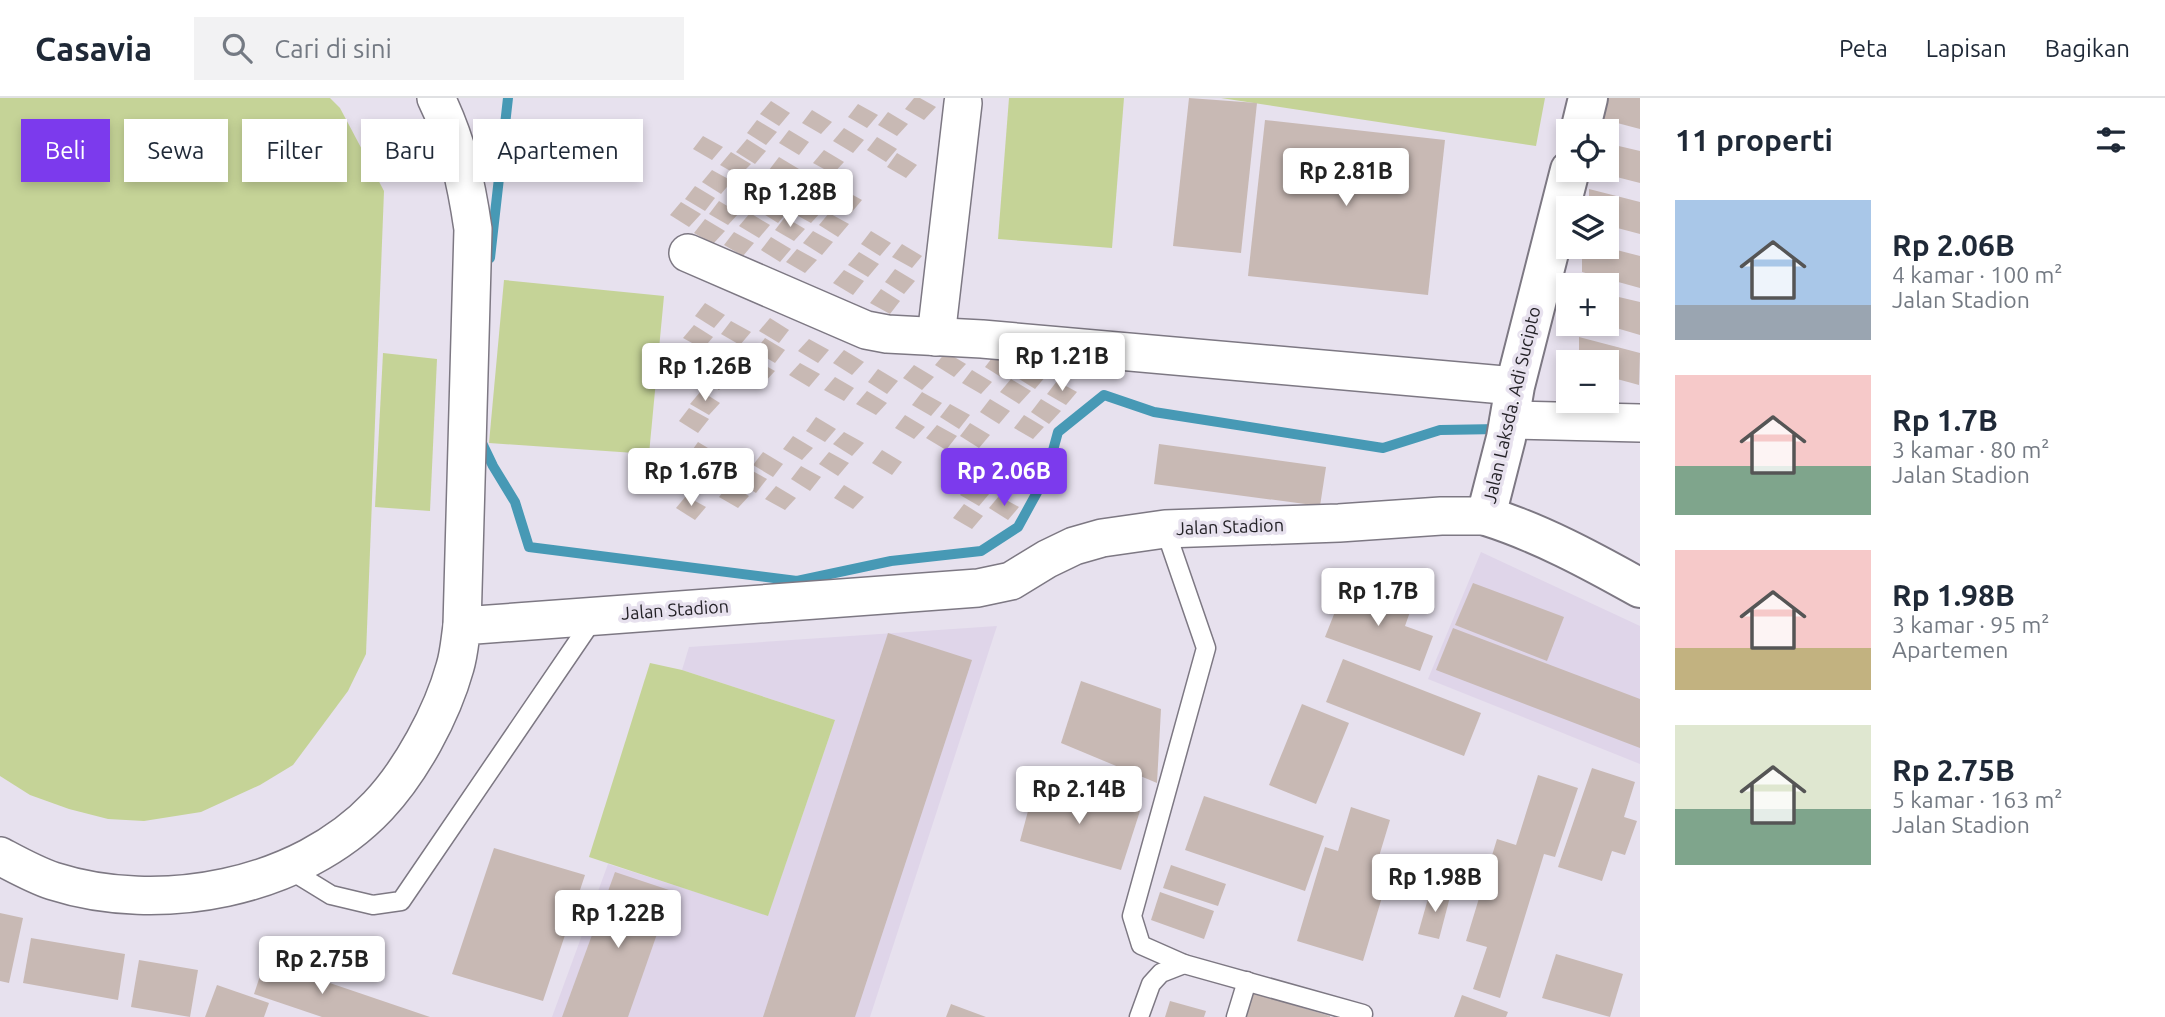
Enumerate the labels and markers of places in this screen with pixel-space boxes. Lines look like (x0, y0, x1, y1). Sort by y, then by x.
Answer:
pin: Rp 2.81B (1274, 148, 1418, 208)
pin: Rp 1.28B (718, 170, 862, 229)
pin: Rp 1.21B (990, 334, 1134, 393)
pin: Rp 1.26B (633, 344, 777, 403)
pin: Rp 1.67B (619, 448, 763, 508)
pin: Rp 2.06B (932, 448, 1076, 508)
pin: Rp 1.7B (1313, 568, 1443, 628)
pin: Rp 2.14B (1007, 766, 1151, 826)
pin: Rp 1.98B (1363, 854, 1507, 914)
pin: Rp 1.22B (546, 890, 690, 950)
pin: Rp 2.75B (250, 936, 394, 996)

